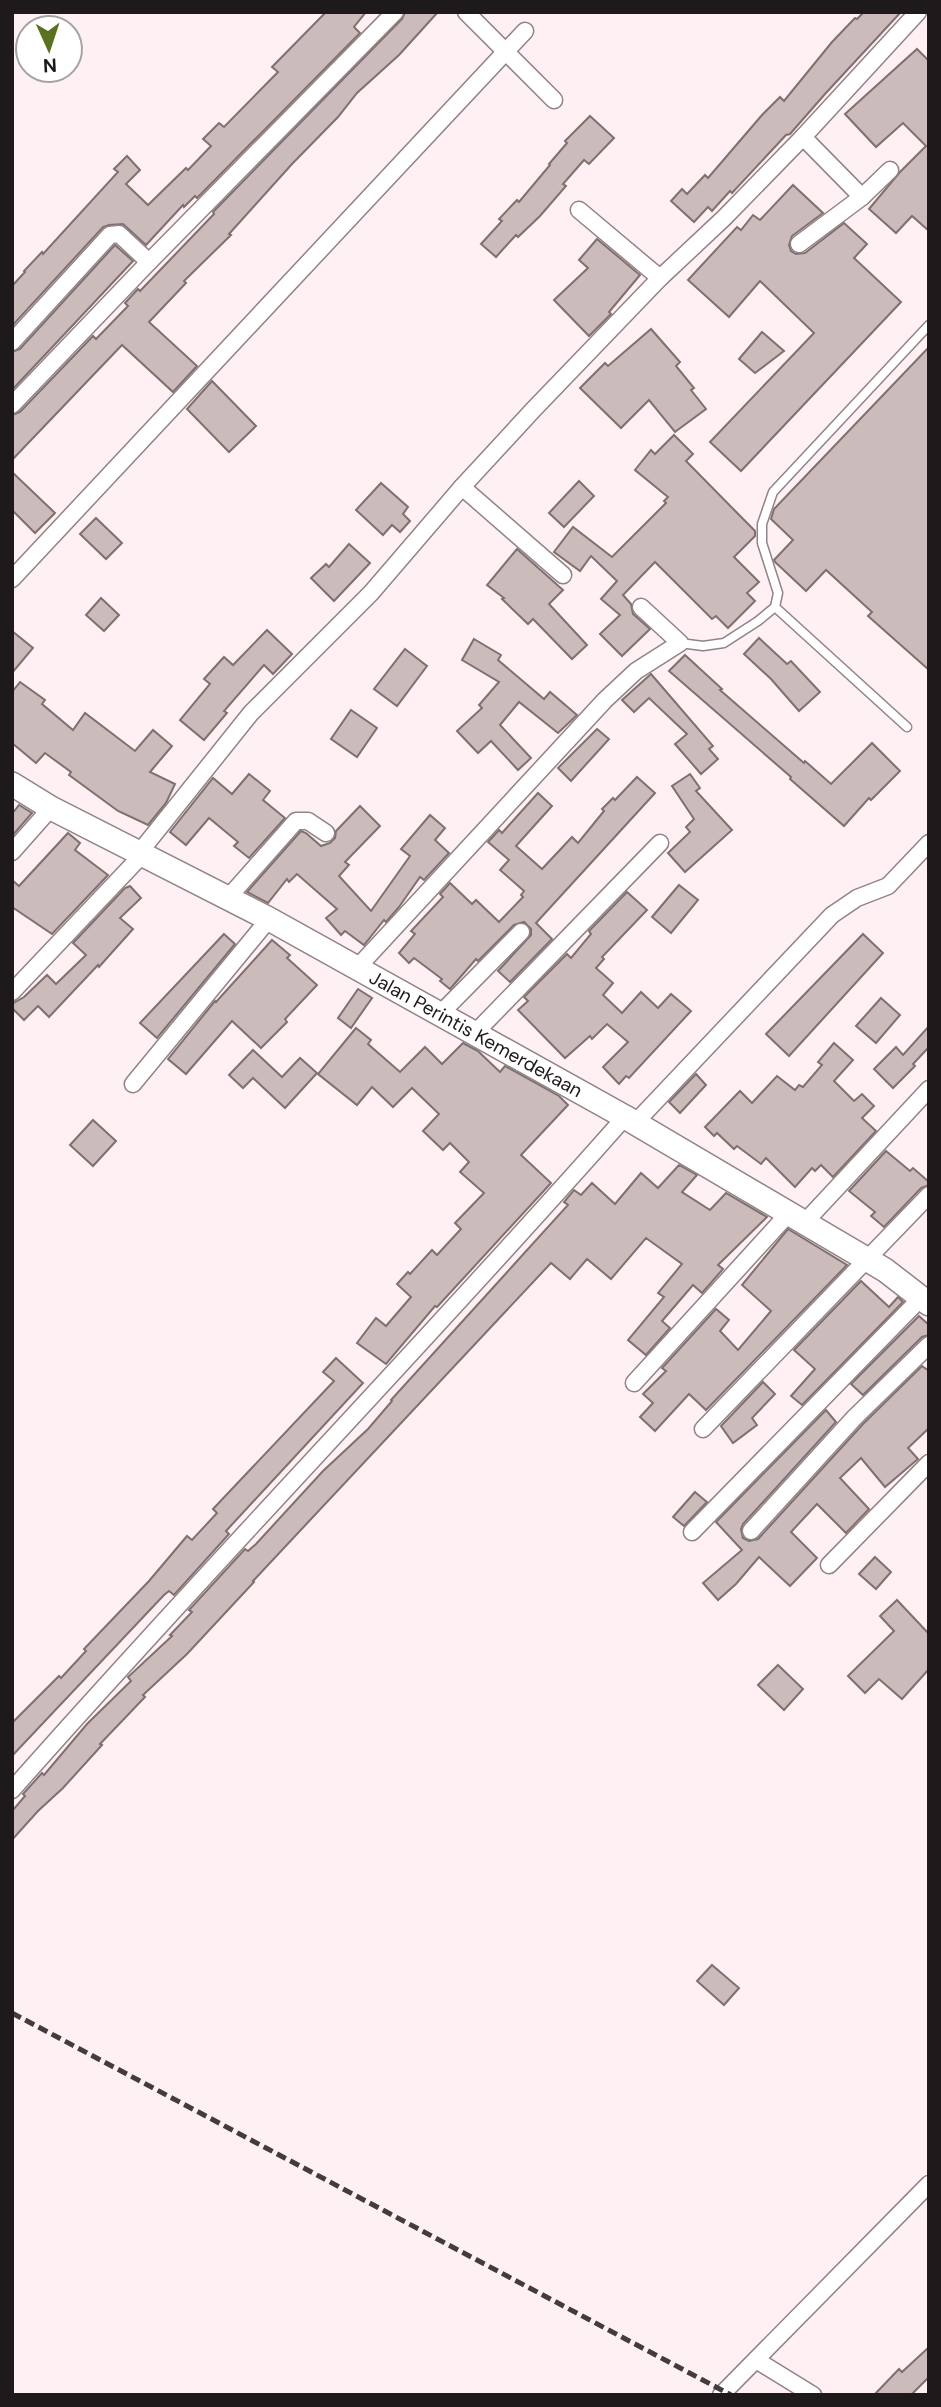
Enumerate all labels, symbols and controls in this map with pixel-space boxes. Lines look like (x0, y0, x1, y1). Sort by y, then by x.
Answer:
north arrow (14, 14, 84, 84)
text: N (42, 53, 57, 78)
street label: Jalan Perintis Kemerdekaan (365, 965, 587, 1103)

